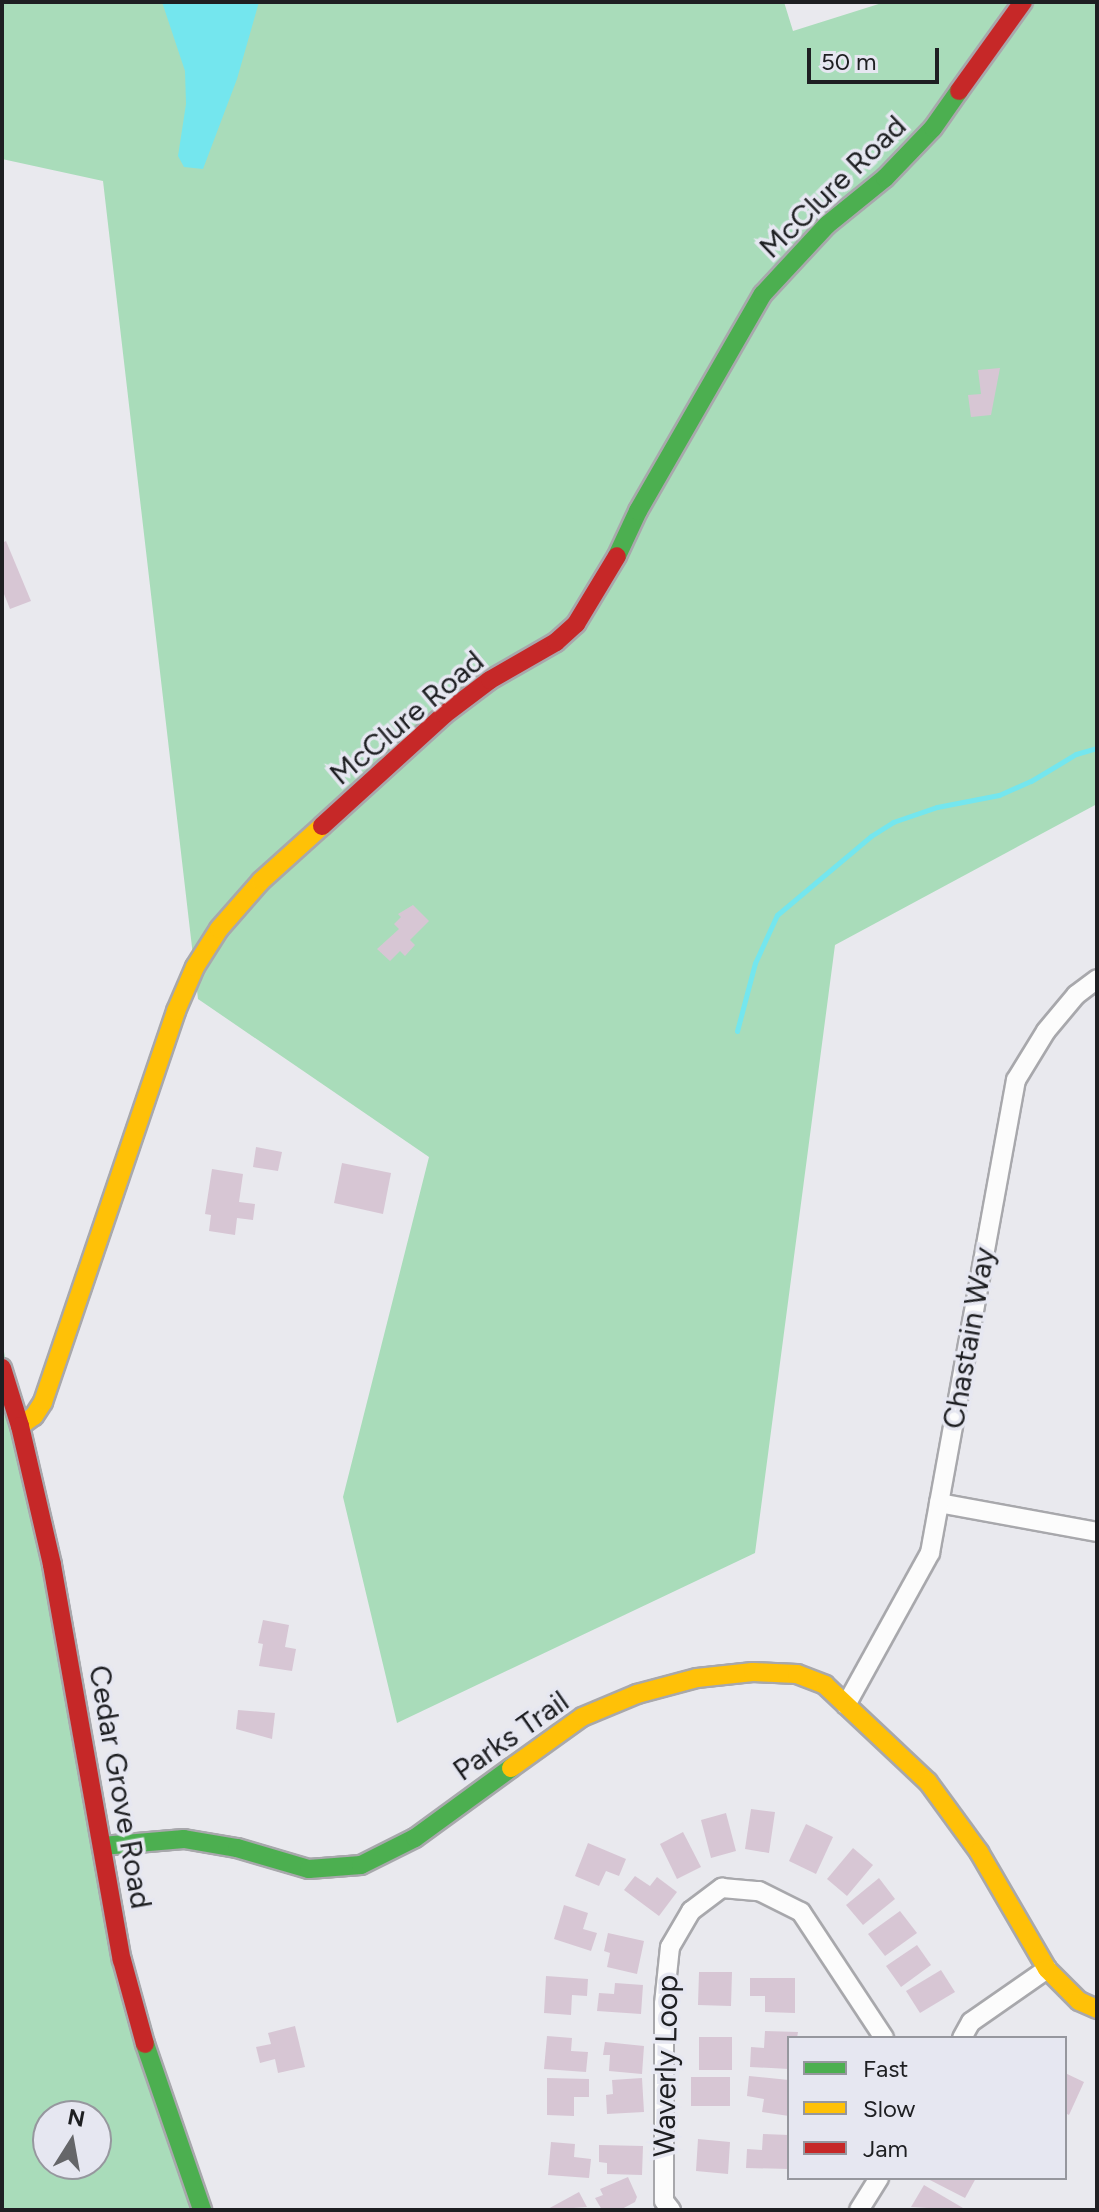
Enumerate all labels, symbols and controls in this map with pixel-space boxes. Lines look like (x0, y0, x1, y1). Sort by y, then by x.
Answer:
scale bar (811, 32, 943, 82)
text: 50 m (821, 47, 877, 76)
street label: McClure Road (752, 108, 914, 266)
street label: McClure Road (323, 643, 491, 793)
street label: Chastain Way (935, 1244, 1003, 1432)
street label: Cedar Grove Road (81, 1663, 159, 1911)
street label: Parks Trail (446, 1683, 576, 1789)
street label: Waverly Loop (646, 1975, 686, 2157)
legend (787, 2036, 1067, 2180)
text: Fast (863, 2054, 908, 2083)
text: Slow (863, 2094, 915, 2123)
north arrow (32, 2100, 112, 2180)
text: N (65, 2103, 87, 2133)
text: Jam (863, 2134, 908, 2163)

